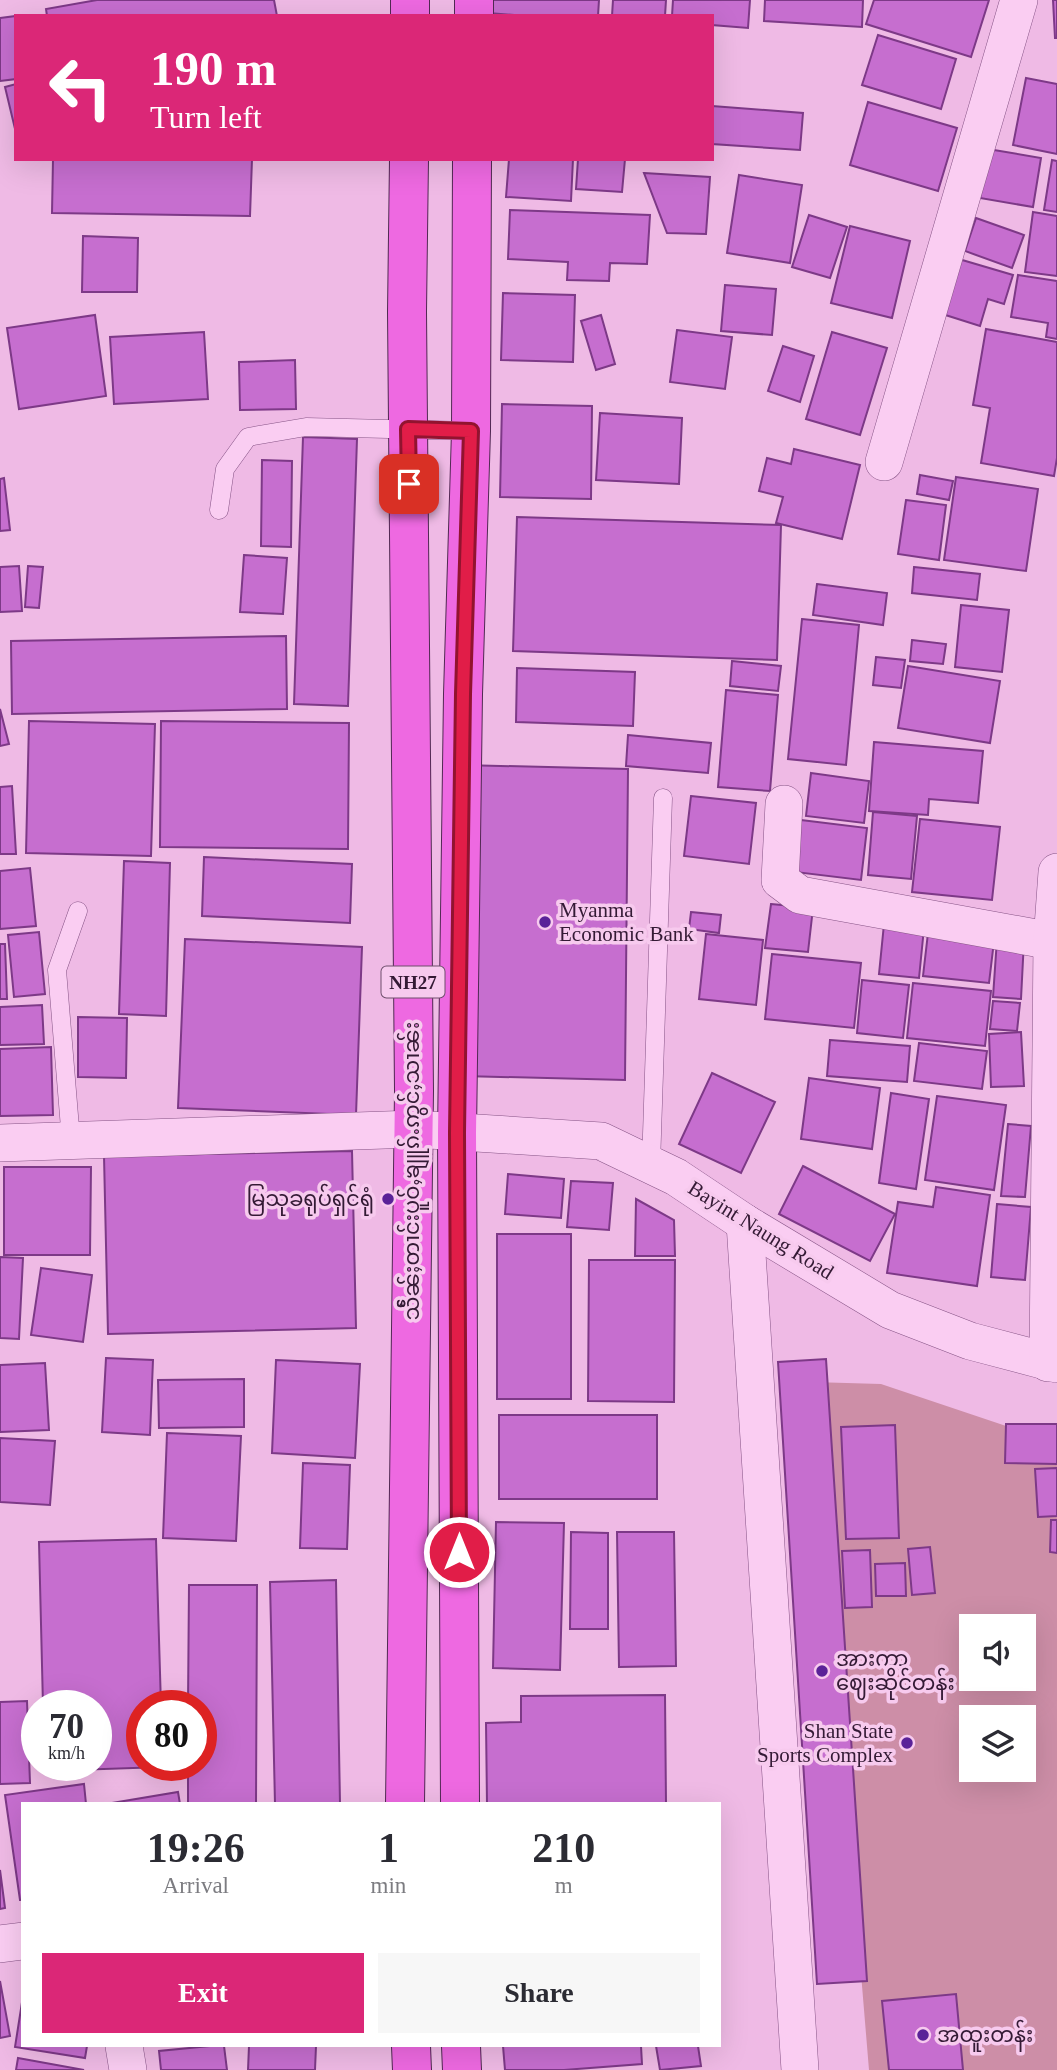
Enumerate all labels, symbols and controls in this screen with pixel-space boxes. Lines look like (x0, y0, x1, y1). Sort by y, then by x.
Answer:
text: 190 m (150, 41, 277, 96)
icon: left (35, 42, 126, 133)
text: Turn left (150, 99, 262, 135)
pin (379, 454, 439, 514)
icon: arrive (390, 465, 428, 503)
place label: Myanma Economic Bank (559, 898, 694, 946)
marker: Myanma Economic Bank (537, 914, 553, 930)
road number: NH27 (382, 966, 444, 998)
street label: သဵႅၼ်ႈတၢင်းပူဝ်ႇၶျူၵ်ႉဢွင်ႇသၢၼ်း (396, 1022, 430, 1320)
street label: Bayint Naung Road (684, 1176, 839, 1285)
place label: မြသုခရုပ်ရှင်ရုံ (247, 1183, 374, 1216)
marker: မြသုခရုပ်ရှင်ရုံ (380, 1191, 396, 1207)
position arrow (422, 1515, 496, 1589)
map controls (959, 1614, 1036, 1782)
button: sound (959, 1614, 1036, 1691)
place label: အားကာ ဈေးဆိုင်တန်း (836, 1647, 955, 1700)
marker: အားကာ ဈေးဆိုင်တန်း (814, 1663, 830, 1679)
speed limit sign: 80 (126, 1690, 217, 1781)
button: layers (959, 1705, 1036, 1782)
text: 70 (49, 1707, 84, 1746)
place label: Shan State Sports Complex (757, 1719, 893, 1767)
marker: Shan State Sports Complex (899, 1735, 915, 1751)
text: km/h (48, 1743, 85, 1763)
text: 19:26 (147, 1825, 245, 1871)
text: 1 (378, 1825, 399, 1871)
text: 210 (532, 1825, 595, 1871)
text: Arrival (163, 1873, 229, 1898)
text: min (371, 1873, 406, 1898)
text: m (555, 1873, 573, 1898)
button: Exit (42, 1953, 364, 2033)
button: Share (378, 1953, 700, 2033)
place label: အထူးတန်း (937, 2019, 1033, 2052)
marker: အထူးတန်း (915, 2027, 931, 2043)

